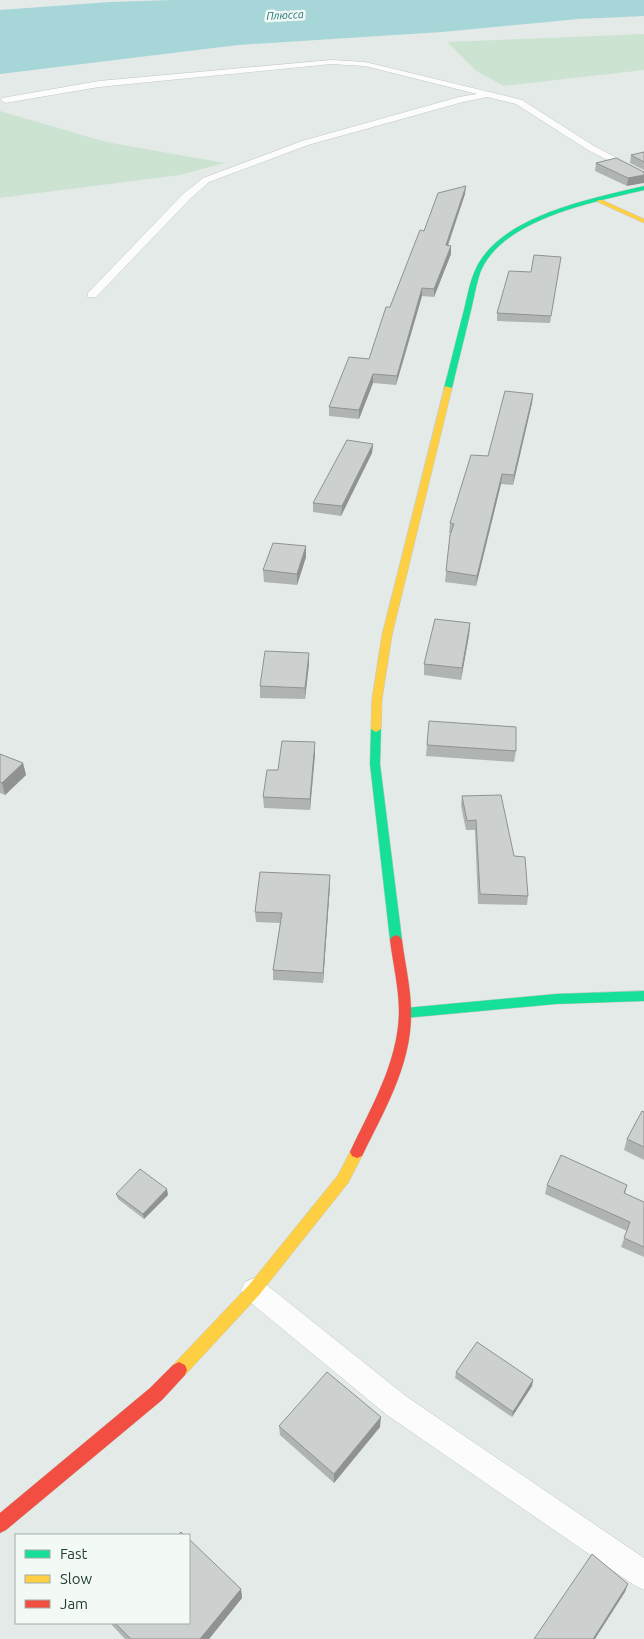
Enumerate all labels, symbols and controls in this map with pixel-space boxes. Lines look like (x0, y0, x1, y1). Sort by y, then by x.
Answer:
water label: Плюсса (266, 8, 304, 22)
legend (15, 1534, 190, 1624)
text: Fast (60, 1545, 88, 1562)
text: Slow (60, 1570, 93, 1587)
text: Jam (60, 1595, 88, 1612)

